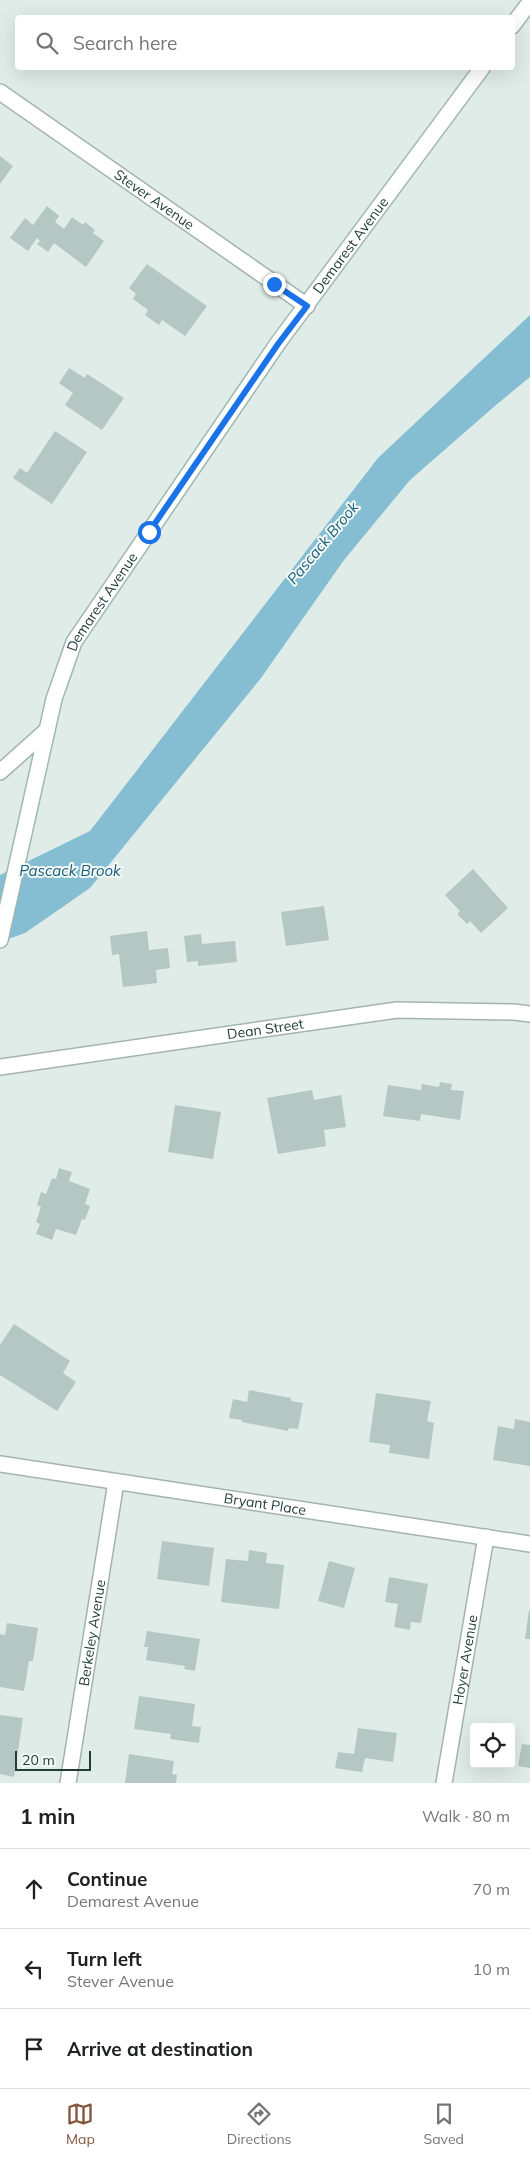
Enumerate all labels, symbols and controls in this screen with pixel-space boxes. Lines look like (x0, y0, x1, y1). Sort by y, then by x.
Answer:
search box (15, 15, 515, 70)
icon: search (33, 29, 61, 57)
text: Search here (73, 31, 177, 55)
street label: Stever Avenue (111, 165, 198, 234)
street label: Demarest Avenue (309, 193, 392, 297)
route end (263, 273, 286, 296)
water label: Pascack Brook (283, 497, 363, 588)
route start (138, 521, 161, 544)
street label: Demarest Avenue (62, 549, 141, 654)
water label: Pascack Brook (19, 861, 122, 880)
street label: Dean Street (226, 1015, 305, 1043)
street label: Bryant Place (223, 1489, 307, 1519)
street label: Berkeley Avenue (75, 1578, 109, 1687)
street label: Hoyer Avenue (448, 1613, 482, 1706)
map controls (470, 1723, 515, 1768)
button: locate (470, 1723, 515, 1768)
scale bar (15, 1748, 91, 1771)
text: 20 m (22, 1751, 55, 1769)
text: 1 min (20, 1803, 75, 1829)
text: Walk · 80 m (422, 1806, 510, 1826)
text: Continue (67, 1867, 147, 1891)
icon: ahead (20, 1875, 48, 1903)
text: 70 m (473, 1879, 510, 1899)
text: Demarest Avenue (67, 1891, 199, 1911)
text: Turn left (67, 1947, 142, 1971)
icon: left (20, 1955, 48, 1983)
text: 10 m (473, 1959, 510, 1979)
text: Stever Avenue (67, 1971, 174, 1991)
icon: arrive (20, 2035, 48, 2063)
text: Arrive at destination (67, 2037, 253, 2061)
tab: Map (66, 2100, 95, 2148)
tab: Directions (227, 2100, 292, 2148)
tab: Saved (424, 2100, 464, 2148)

